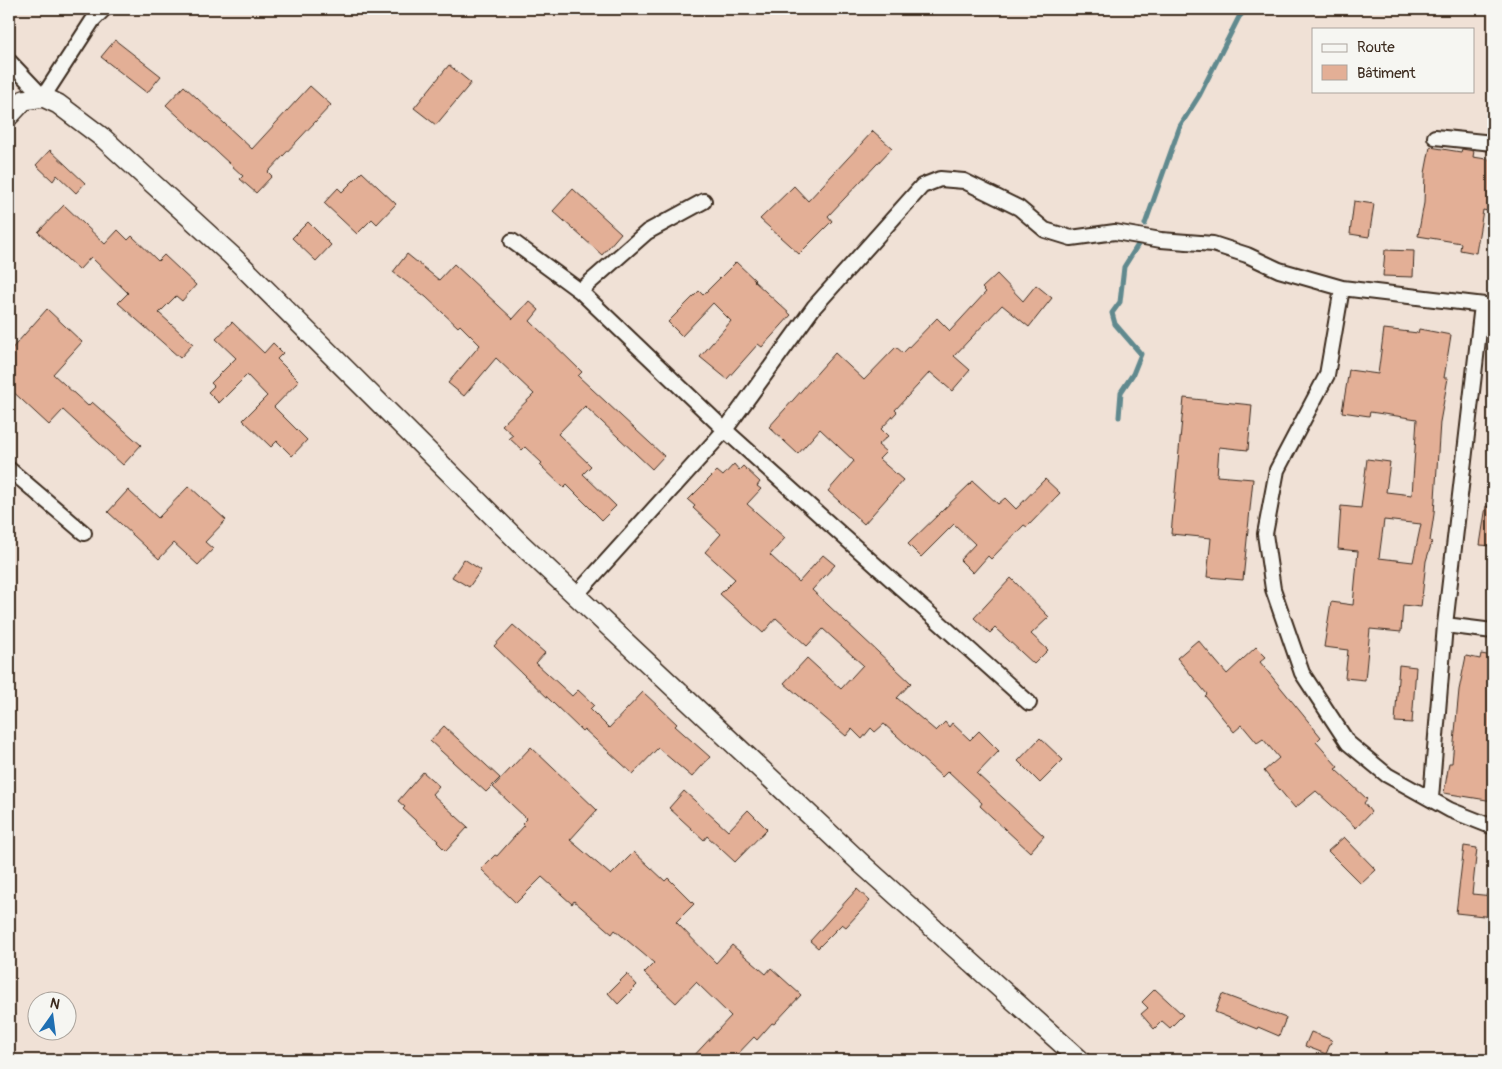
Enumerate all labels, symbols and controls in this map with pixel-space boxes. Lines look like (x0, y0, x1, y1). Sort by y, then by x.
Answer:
legend (1312, 28, 1474, 92)
text: Route (1357, 38, 1395, 57)
text: Bâtiment (1357, 64, 1417, 83)
north arrow (28, 992, 78, 1042)
text: N (48, 994, 62, 1013)

